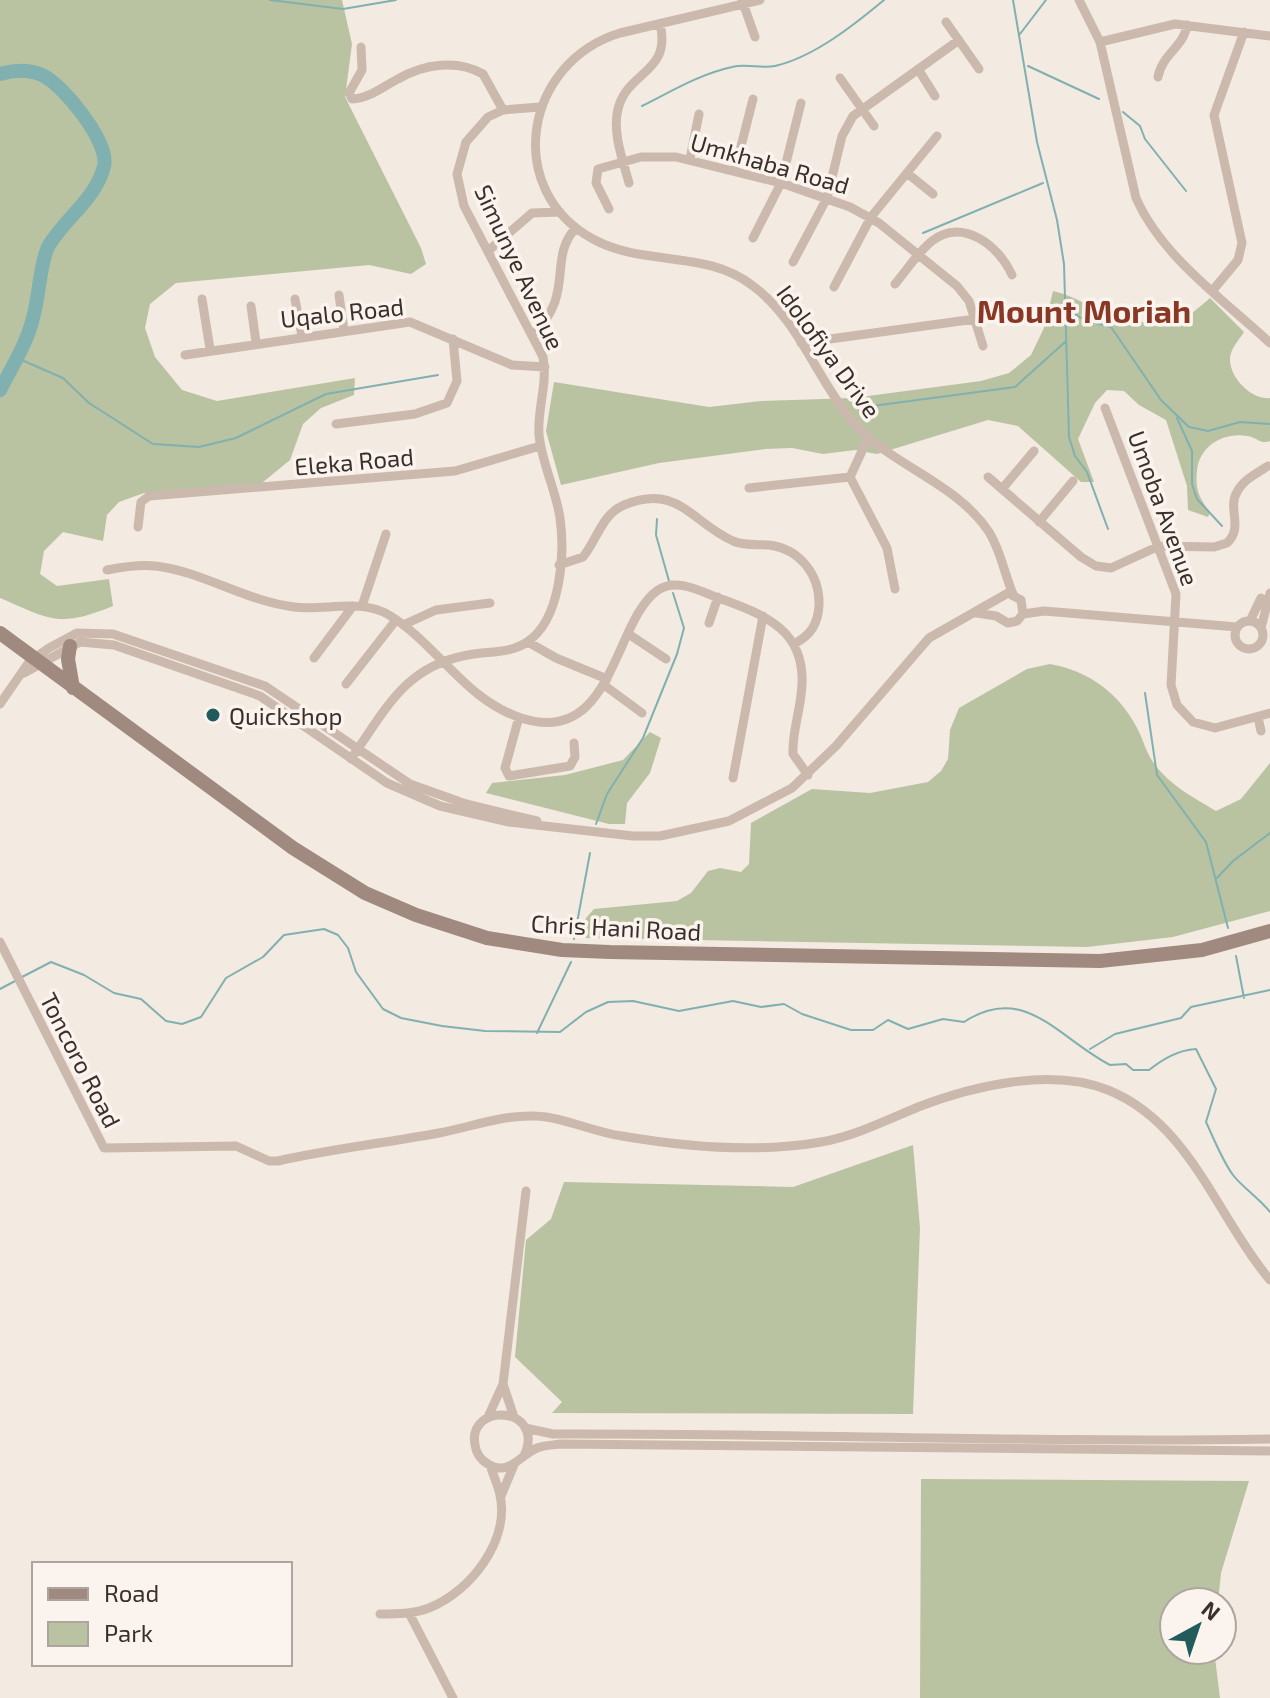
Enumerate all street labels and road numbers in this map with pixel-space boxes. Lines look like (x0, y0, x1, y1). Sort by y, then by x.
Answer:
street label: Umkhaba Road (687, 126, 853, 200)
street label: Simunye Avenue (469, 180, 571, 354)
street label: Idolofiya Drive (771, 279, 887, 423)
street label: Uqalo Road (279, 291, 405, 333)
street label: Umoba Avenue (1123, 427, 1205, 589)
street label: Eleka Road (293, 441, 415, 481)
street label: Chris Hani Road (530, 908, 702, 946)
street label: Toncoro Road (35, 988, 127, 1132)

